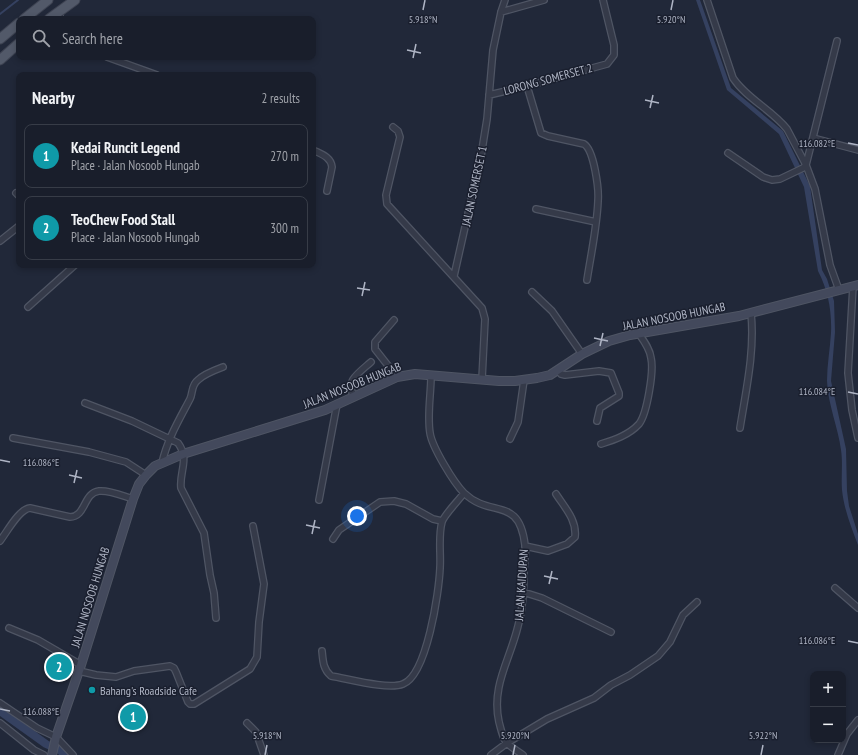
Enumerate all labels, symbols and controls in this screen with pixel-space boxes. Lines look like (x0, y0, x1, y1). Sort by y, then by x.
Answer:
text: 5.918°N (409, 13, 437, 26)
text: 5.920°N (657, 13, 685, 26)
search box (16, 16, 316, 60)
icon: search (30, 27, 52, 49)
text: Search here (62, 29, 123, 48)
street label: LORONG SOMERSET 2 (502, 60, 594, 98)
text: Nearby (32, 87, 75, 109)
text: 2 results (261, 90, 300, 107)
text: 116.082°E (799, 137, 835, 150)
text: Kedai Runcit Legend (71, 138, 180, 157)
street label: JALAN SOMERSET 1 (458, 144, 490, 229)
text: 1 (43, 148, 49, 165)
text: 270 m (270, 148, 299, 165)
text: Place · Jalan Nosoob Hungab (71, 157, 200, 174)
text: TeoChew Food Stall (71, 210, 175, 229)
text: 2 (43, 220, 49, 237)
text: 300 m (270, 220, 299, 237)
text: Place · Jalan Nosoob Hungab (71, 229, 200, 246)
street label: JALAN NOSOOB HUNGAB (620, 299, 727, 333)
street label: JALAN NOSOOB HUNGAB (300, 358, 403, 412)
text: 116.084°E (799, 385, 835, 398)
text: 116.086°E (23, 456, 59, 469)
your location (347, 506, 367, 526)
street label: JALAN NOSOOB HUNGAB (67, 545, 113, 650)
street label: JALAN KAIDUPAN (511, 549, 531, 622)
text: 116.086°E (799, 634, 835, 647)
pin: 2 (46, 652, 72, 682)
map controls (810, 671, 846, 743)
button: + (810, 671, 846, 707)
place label: Bahang's Roadside Cafe (100, 683, 197, 698)
marker: Bahang's Roadside Cafe (87, 685, 97, 695)
pin: 1 (120, 702, 146, 732)
text: 116.088°E (23, 705, 59, 718)
button: − (810, 707, 846, 743)
text: 5.918°N (253, 729, 281, 742)
text: 5.920°N (501, 729, 529, 742)
text: 5.922°N (749, 729, 777, 742)

